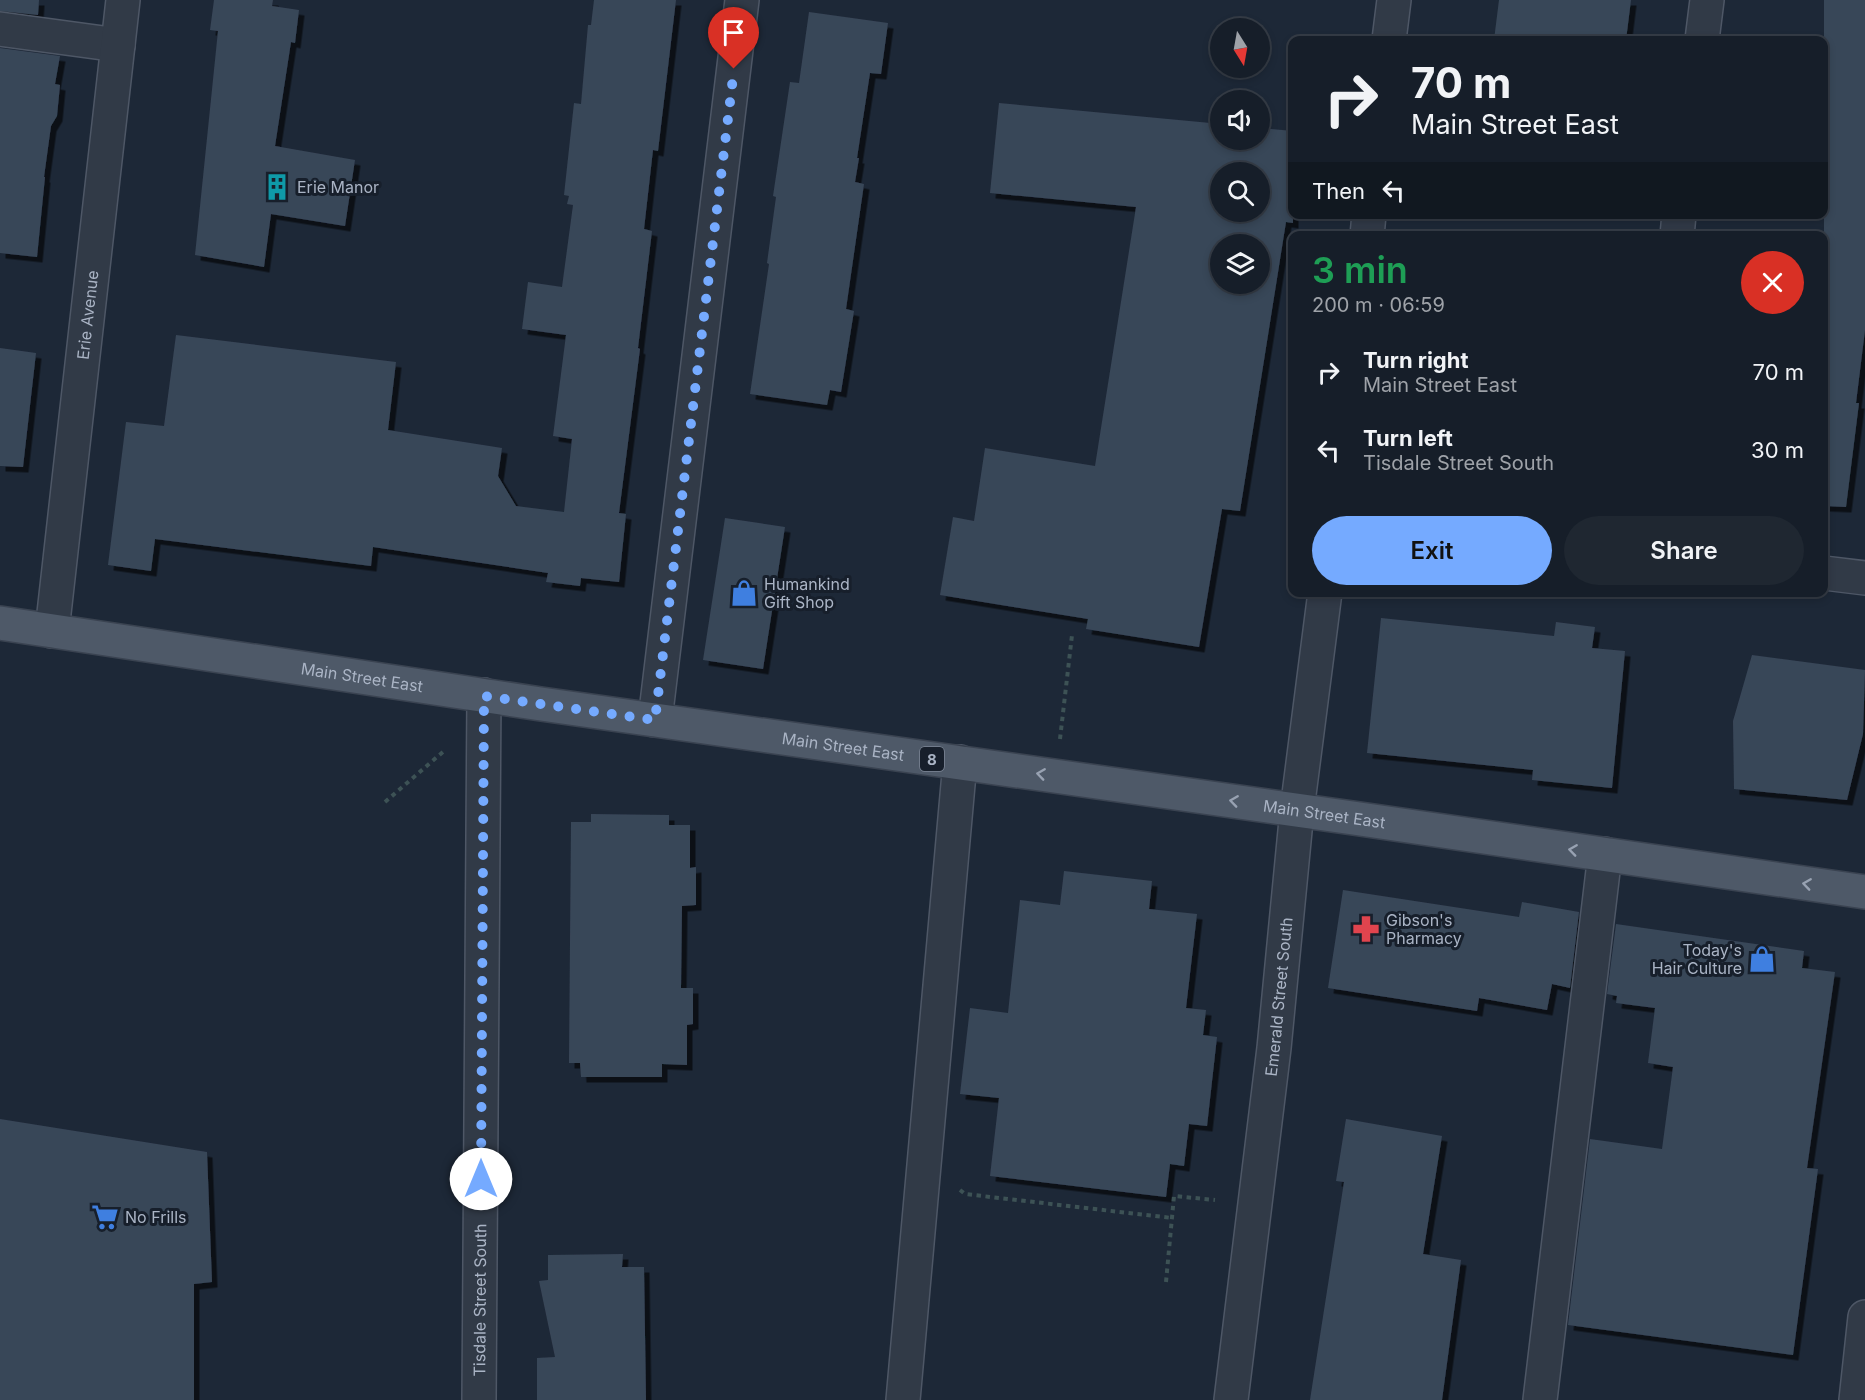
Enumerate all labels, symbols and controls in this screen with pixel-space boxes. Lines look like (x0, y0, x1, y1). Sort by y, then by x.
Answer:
pin (708, 7, 759, 69)
icon: arrive (717, 16, 750, 49)
north arrow (1210, 18, 1270, 78)
map controls (1210, 18, 1270, 294)
text: 70 m (1411, 57, 1511, 108)
icon: right (1312, 60, 1390, 138)
button: sound (1210, 90, 1270, 150)
text: Main Street East (1411, 108, 1619, 141)
button: search (1210, 162, 1270, 222)
building icon: Erie Manor (262, 172, 292, 202)
icon: left (1377, 174, 1410, 207)
place label: Erie Manor (297, 177, 379, 197)
text: Then (1312, 178, 1365, 204)
button: layers (1210, 234, 1270, 294)
text: 3 min (1312, 248, 1408, 292)
button: close (1741, 251, 1804, 314)
street label: Erie Avenue (73, 269, 103, 361)
text: 200 m · 06:59 (1312, 293, 1445, 317)
text: Turn right (1363, 347, 1469, 373)
icon: right (1312, 356, 1345, 389)
text: 70 m (1753, 359, 1804, 385)
text: Main Street East (1363, 373, 1517, 397)
text: Turn left (1363, 425, 1453, 451)
icon: left (1312, 434, 1345, 467)
text: 30 m (1751, 437, 1804, 463)
text: Tisdale Street South (1363, 451, 1554, 475)
button: Exit (1312, 516, 1552, 585)
button: Share (1564, 516, 1804, 585)
place label: Humankind Gift Shop (764, 574, 850, 612)
shop icon: Humankind Gift Shop (729, 578, 759, 608)
street label: Main Street East (300, 658, 424, 696)
street label: Main Street East (781, 728, 905, 765)
road number: 8 (920, 747, 944, 771)
one-way arrow (1036, 768, 1046, 780)
one-way arrow (1229, 795, 1239, 807)
street label: Main Street East (1262, 796, 1387, 833)
one-way arrow (1568, 844, 1577, 856)
one-way arrow (1802, 878, 1812, 890)
place label: Gibson's Pharmacy (1386, 910, 1462, 948)
pharmacy icon: Gibson's Pharmacy (1351, 914, 1381, 944)
street label: Emerald Street South (1261, 916, 1297, 1078)
place label: Today's Hair Culture (1652, 940, 1742, 978)
shop icon: Today's Hair Culture (1747, 944, 1777, 974)
position arrow (449, 1147, 513, 1211)
supermarket icon: No Frills (90, 1202, 120, 1232)
place label: No Frills (125, 1207, 186, 1227)
street label: Tisdale Street South (469, 1224, 490, 1376)

